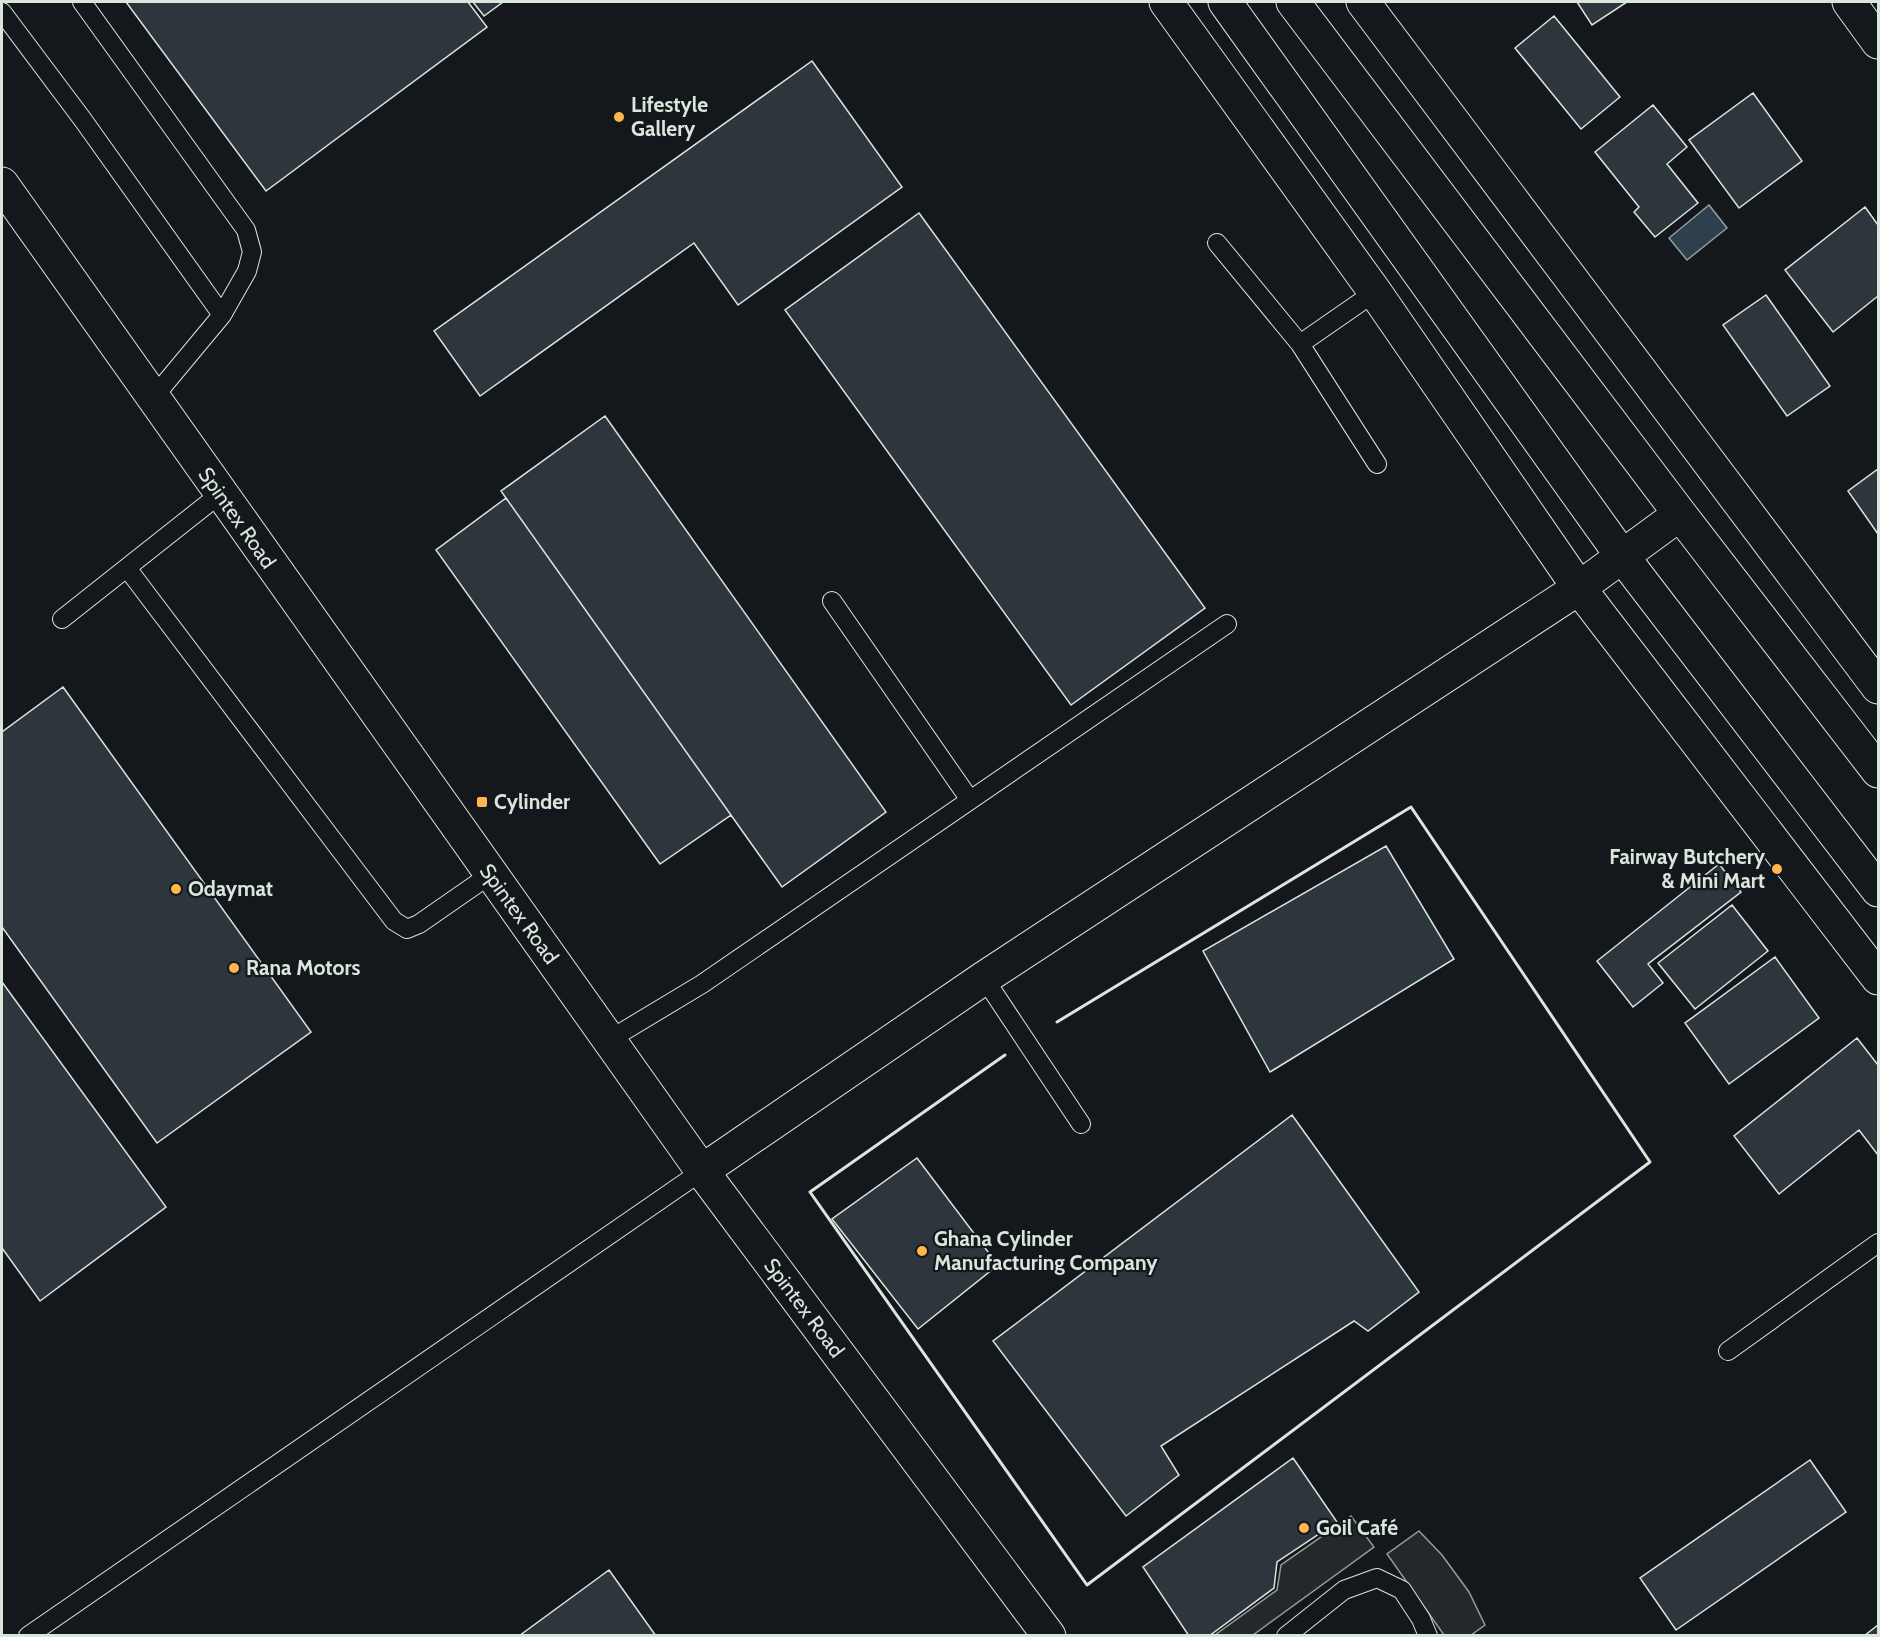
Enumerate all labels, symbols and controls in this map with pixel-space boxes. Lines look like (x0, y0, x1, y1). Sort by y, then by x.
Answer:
place label: Lifestyle Gallery (631, 92, 708, 141)
marker: Lifestyle Gallery (612, 110, 626, 124)
street label: Spintex Road (193, 462, 281, 573)
place label: Cylinder (494, 789, 570, 814)
marker: Cylinder (475, 795, 489, 809)
place label: Fairway Butchery & Mini Mart (1609, 844, 1766, 893)
street label: Spintex Road (475, 859, 564, 969)
marker: Fairway Butchery & Mini Mart (1770, 862, 1784, 876)
place label: Odaymat (188, 876, 273, 901)
marker: Odaymat (169, 882, 183, 896)
place label: Rana Motors (246, 955, 360, 980)
marker: Rana Motors (227, 961, 241, 975)
place label: Ghana Cylinder Manufacturing Company (934, 1226, 1158, 1275)
marker: Ghana Cylinder Manufacturing Company (915, 1244, 929, 1258)
street label: Spintex Road (759, 1253, 850, 1362)
place label: Goil Café (1316, 1515, 1398, 1540)
marker: Goil Café (1297, 1521, 1311, 1535)

